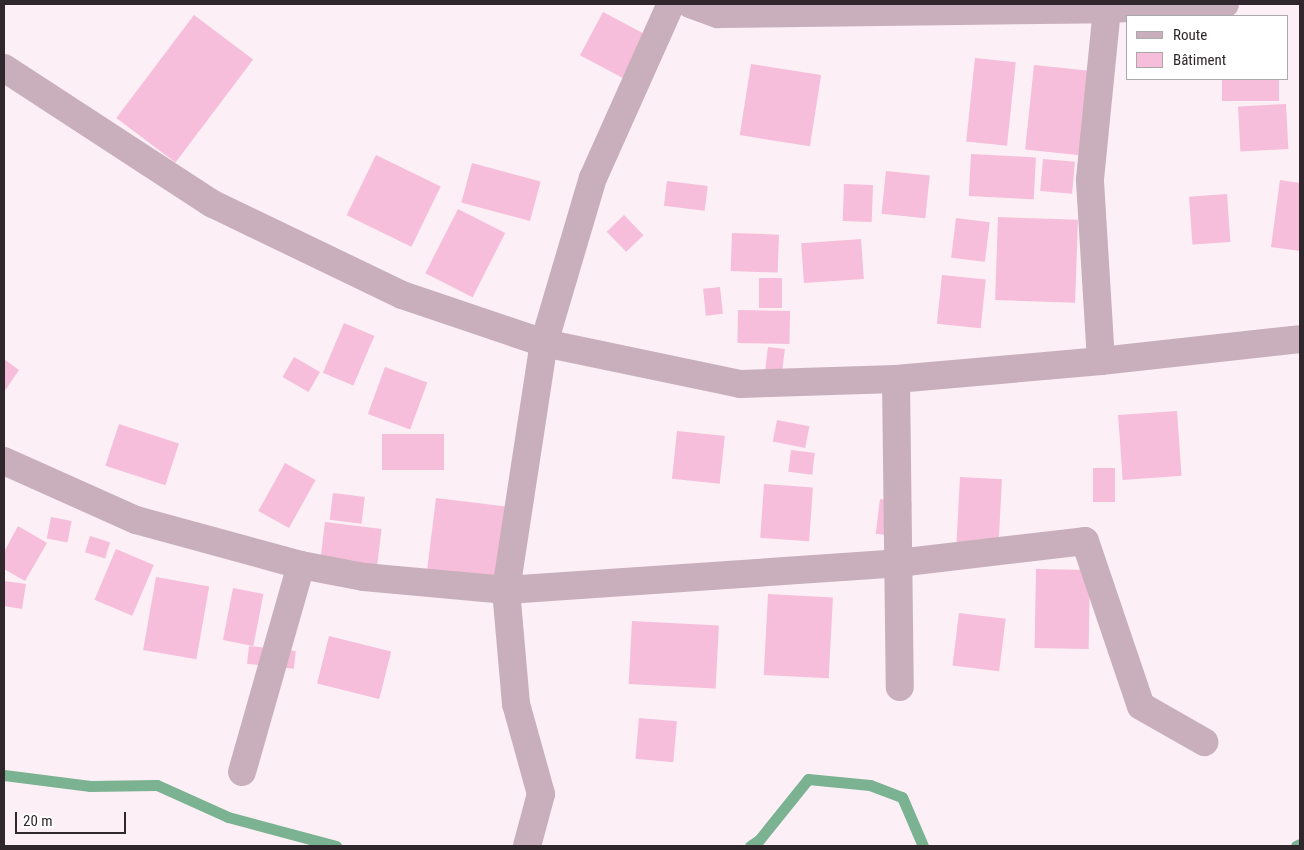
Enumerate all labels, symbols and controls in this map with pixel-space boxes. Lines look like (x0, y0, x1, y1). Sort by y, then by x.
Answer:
legend (1126, 15, 1289, 80)
text: Route (1173, 26, 1207, 44)
text: Bâtiment (1173, 51, 1226, 69)
scale bar (18, 802, 129, 834)
text: 20 m (23, 812, 53, 830)

